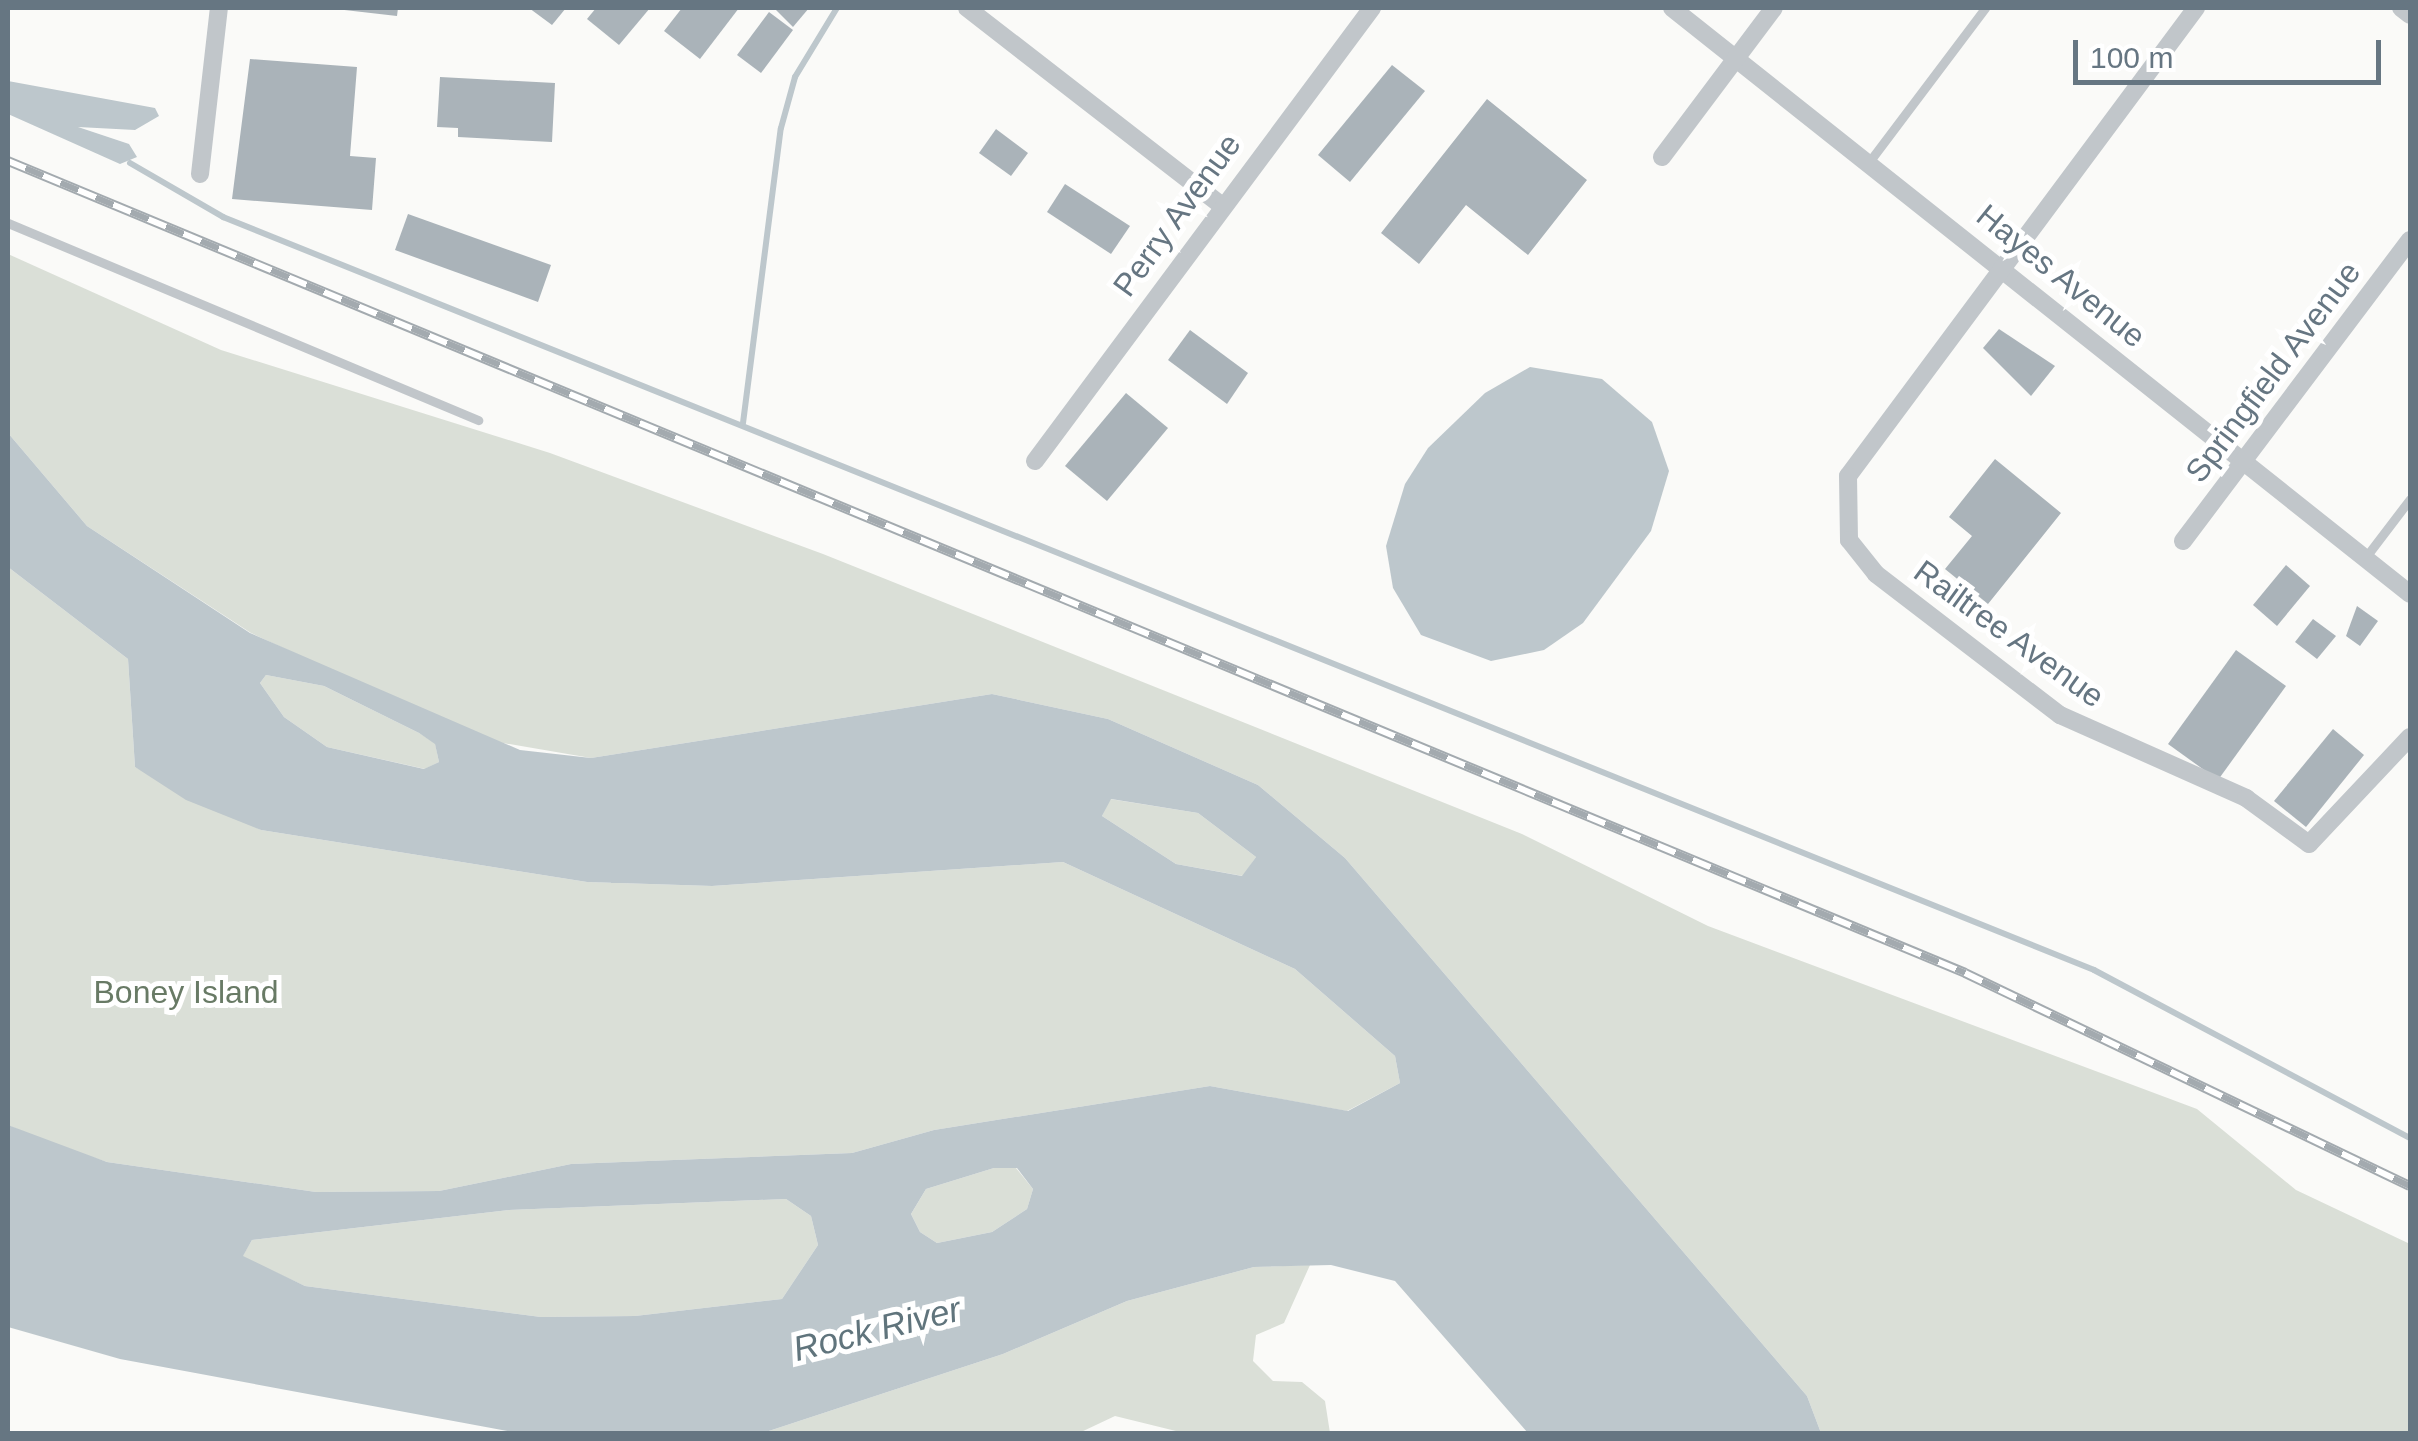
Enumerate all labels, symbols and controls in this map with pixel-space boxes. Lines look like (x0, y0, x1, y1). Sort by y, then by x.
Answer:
scale bar (2078, 20, 2386, 82)
text: 100 m (2090, 41, 2173, 74)
street label: Perry Avenue (1105, 126, 1249, 304)
street label: Hayes Avenue (1968, 196, 2154, 356)
street label: Springfield Avenue (2177, 253, 2369, 491)
street label: Railtree Avenue (1906, 552, 2112, 716)
park label: Boney Island (93, 973, 279, 1011)
water label: Rock River (789, 1288, 965, 1370)

